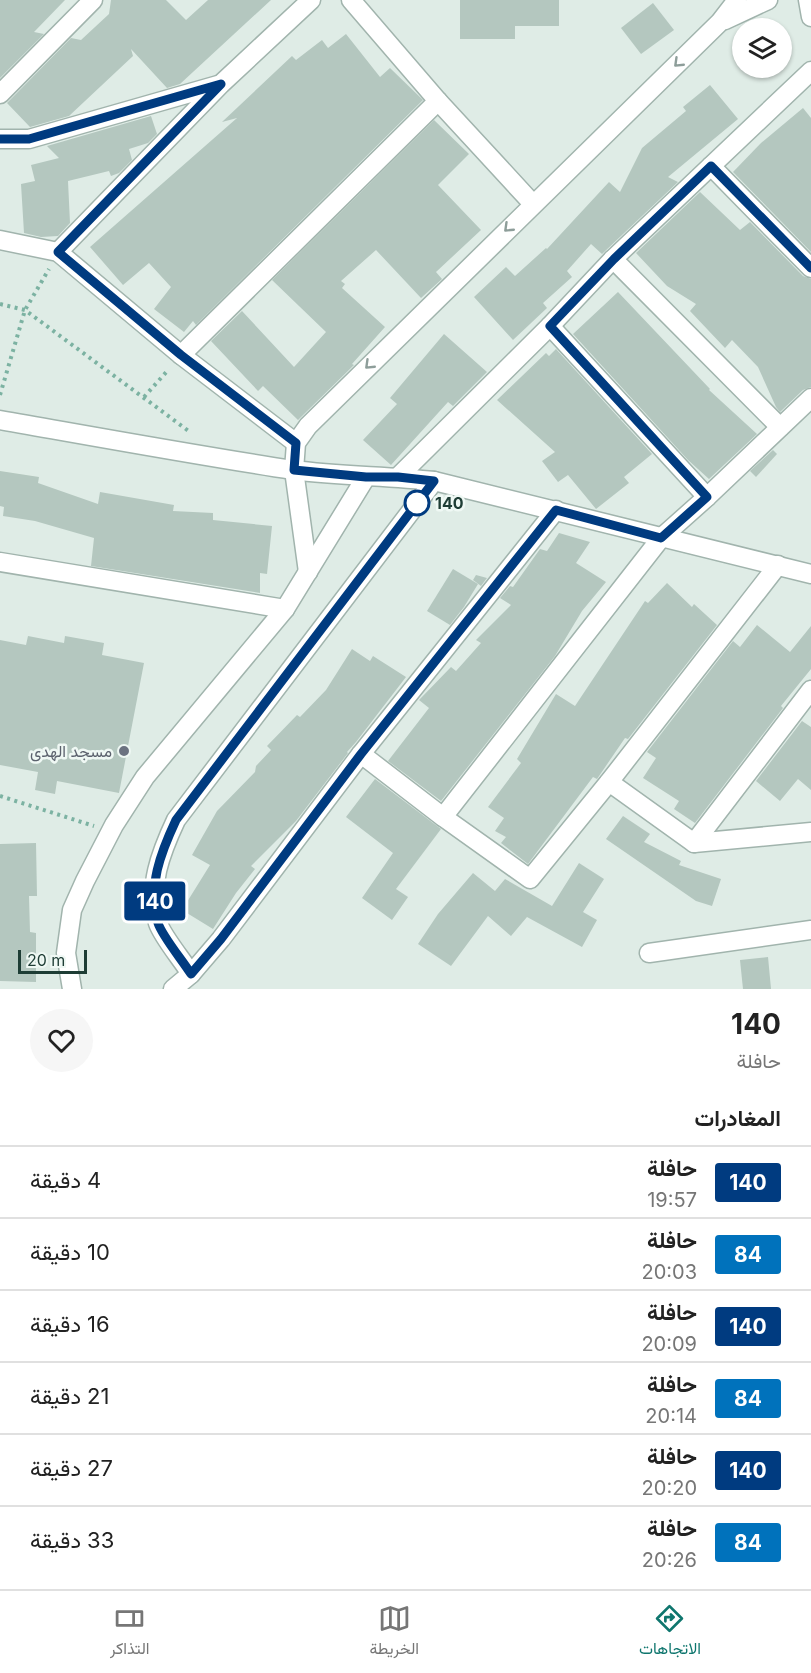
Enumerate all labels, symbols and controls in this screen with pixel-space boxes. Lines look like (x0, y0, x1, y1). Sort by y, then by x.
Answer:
map controls (732, 18, 792, 78)
button: layers (732, 18, 792, 78)
one-way arrow (675, 56, 685, 67)
one-way arrow (505, 221, 516, 232)
one-way arrow (366, 357, 377, 368)
marker: 140 (404, 490, 430, 516)
place label: 140 (435, 493, 464, 513)
place label: مسجد الهدى (30, 741, 112, 762)
marker: مسجد الهدى (117, 744, 131, 758)
line badge: 140 (120, 882, 189, 920)
text: 140 (136, 889, 174, 914)
scale bar (18, 947, 87, 974)
text: 20 m (27, 950, 65, 970)
text: 140 (731, 1007, 781, 1041)
button: heart (30, 1009, 93, 1072)
text: حافلة (736, 1049, 781, 1073)
text: المغادرات (695, 1105, 781, 1131)
text: حافلة (647, 1155, 697, 1181)
text: 4 دقيقة (30, 1167, 101, 1193)
text: 140 (729, 1170, 767, 1195)
text: 19:57 (647, 1188, 697, 1212)
text: حافلة (647, 1227, 697, 1253)
text: 10 دقيقة (30, 1239, 110, 1265)
text: 84 (734, 1242, 762, 1267)
text: 20:03 (641, 1260, 697, 1284)
text: حافلة (647, 1299, 697, 1325)
text: 16 دقيقة (30, 1311, 110, 1337)
text: 140 (729, 1314, 767, 1339)
text: 20:09 (641, 1332, 697, 1356)
text: حافلة (647, 1371, 697, 1397)
text: 21 دقيقة (30, 1383, 109, 1409)
text: 84 (734, 1386, 762, 1411)
text: 20:14 (645, 1404, 697, 1428)
text: حافلة (647, 1443, 697, 1469)
text: 27 دقيقة (30, 1455, 113, 1481)
text: 140 (729, 1458, 767, 1483)
text: 20:20 (642, 1476, 697, 1500)
text: حافلة (647, 1515, 697, 1541)
text: 33 دقيقة (30, 1527, 114, 1553)
text: 84 (734, 1530, 762, 1555)
text: 20:26 (642, 1548, 697, 1572)
tab: التذاكر (110, 1602, 150, 1663)
tab: الخريطة (370, 1602, 419, 1663)
tab: الاتجاهات (639, 1602, 701, 1663)

